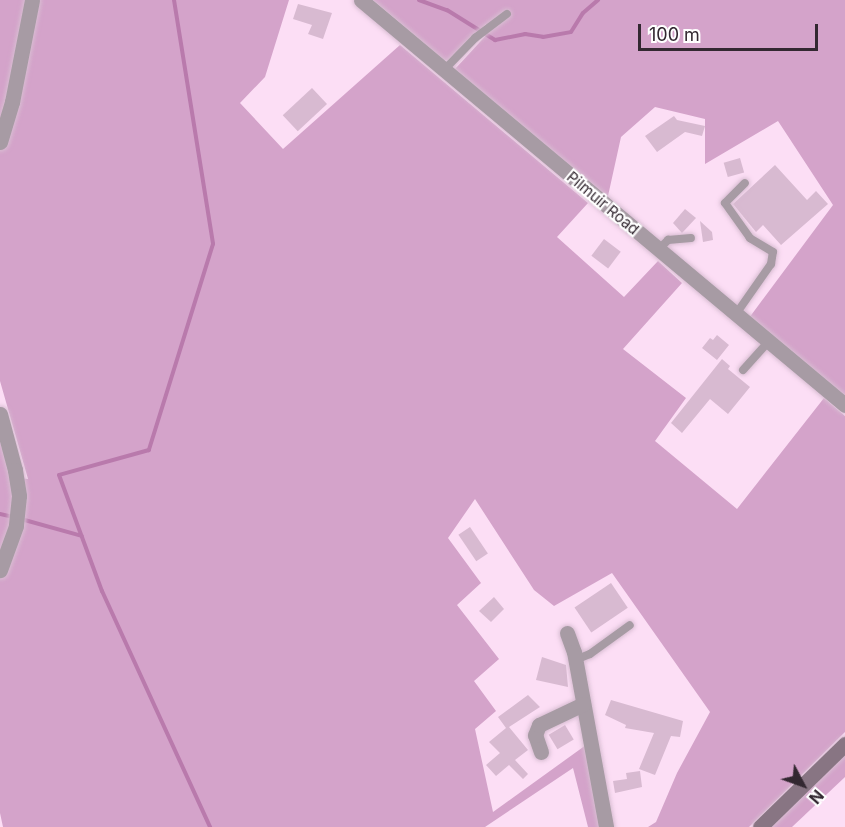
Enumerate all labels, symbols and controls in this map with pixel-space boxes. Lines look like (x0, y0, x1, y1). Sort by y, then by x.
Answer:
scale bar (641, 12, 821, 50)
text: 100 m (649, 24, 700, 45)
street label: Pilmuir Road (563, 168, 643, 238)
north arrow (773, 755, 833, 815)
text: N (805, 786, 828, 808)

